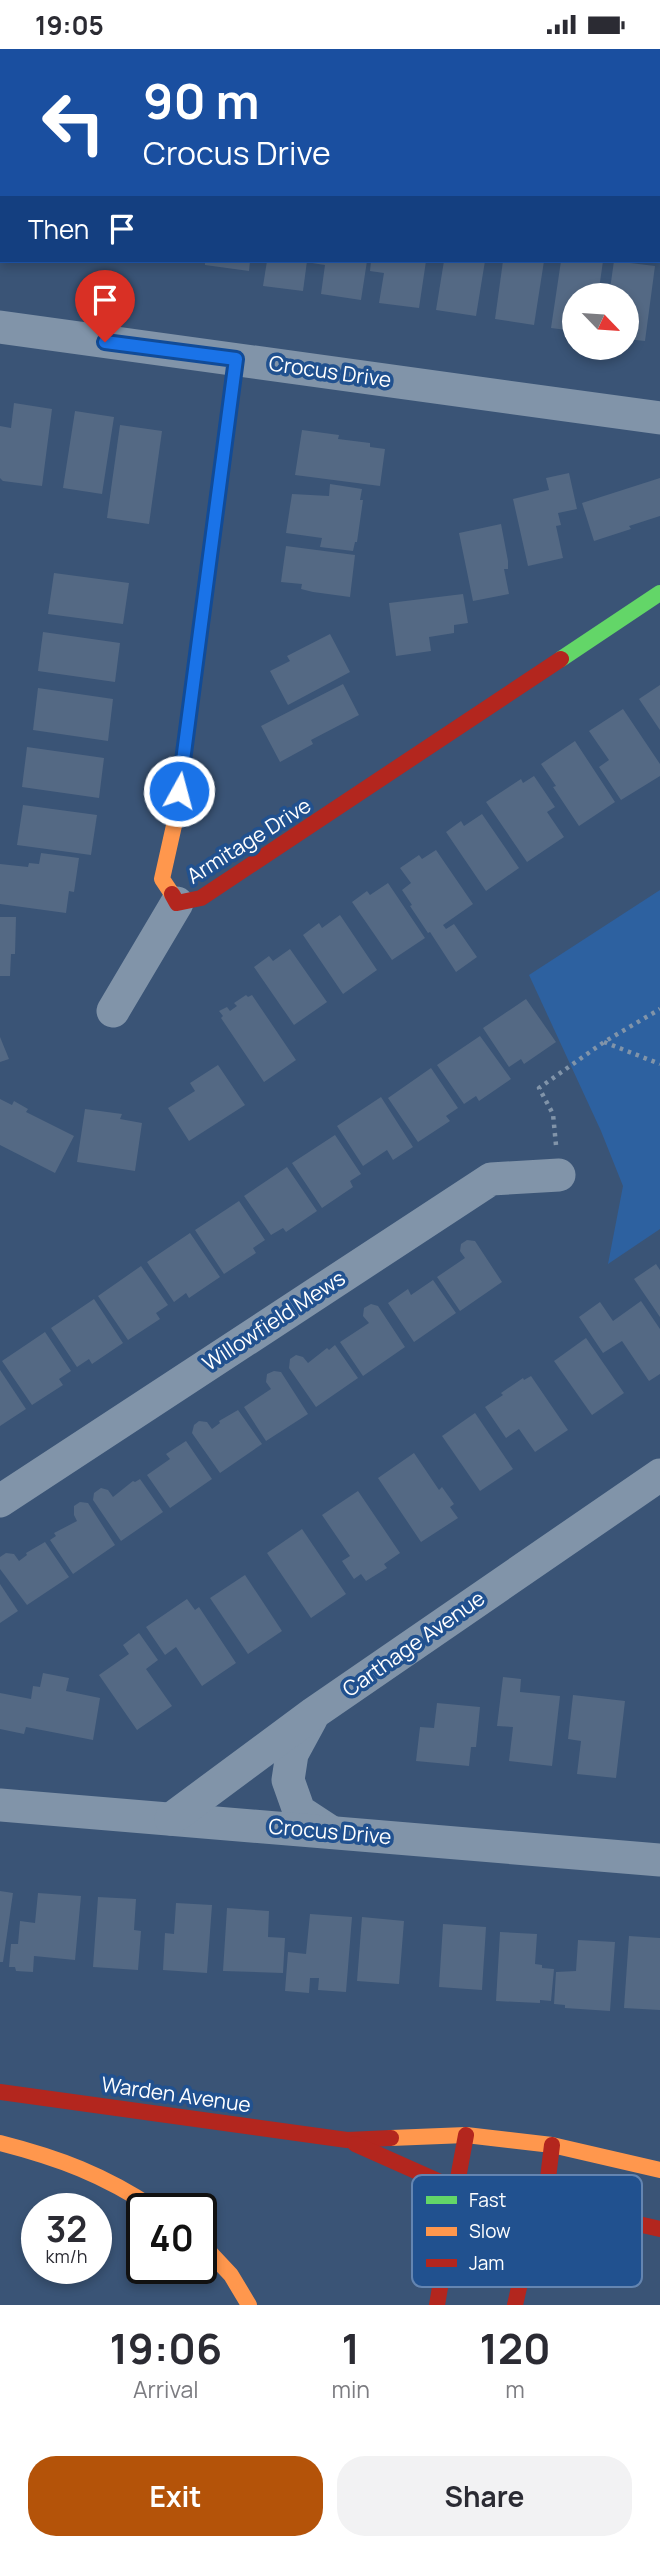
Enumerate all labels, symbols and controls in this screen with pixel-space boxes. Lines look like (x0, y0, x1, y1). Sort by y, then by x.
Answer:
text: 19:05 (35, 7, 104, 43)
text: 90 m (143, 67, 260, 134)
icon: left (28, 77, 119, 168)
text: Crocus Drive (143, 131, 331, 175)
icon: arrive (103, 210, 141, 248)
text: Then (28, 211, 89, 247)
pin (75, 270, 135, 342)
icon: arrive (86, 281, 124, 319)
north arrow (562, 283, 639, 361)
map controls (562, 283, 639, 360)
street label: Crocus Drive (267, 349, 393, 393)
position arrow (142, 754, 216, 828)
street label: Armitage Drive (181, 791, 316, 890)
street label: Willowfield Mews (197, 1264, 350, 1377)
street label: Carthage Avenue (337, 1584, 490, 1703)
street label: Crocus Drive (267, 1812, 393, 1850)
street label: Warden Avenue (100, 2070, 253, 2118)
legend (412, 2175, 642, 2287)
text: Fast (469, 2187, 506, 2213)
speed limit sign: 40 (126, 2193, 217, 2284)
text: 32 (46, 2205, 87, 2253)
text: Slow (469, 2218, 511, 2244)
text: km/h (46, 2244, 87, 2268)
text: Jam (469, 2250, 504, 2276)
text: 19:06 (109, 2319, 222, 2377)
text: 1 (342, 2319, 360, 2377)
text: 120 (479, 2319, 551, 2377)
text: Arrival (133, 2373, 199, 2405)
text: min (332, 2373, 370, 2405)
text: m (505, 2373, 525, 2405)
button: Exit (28, 2456, 323, 2536)
button: Share (337, 2456, 632, 2536)

